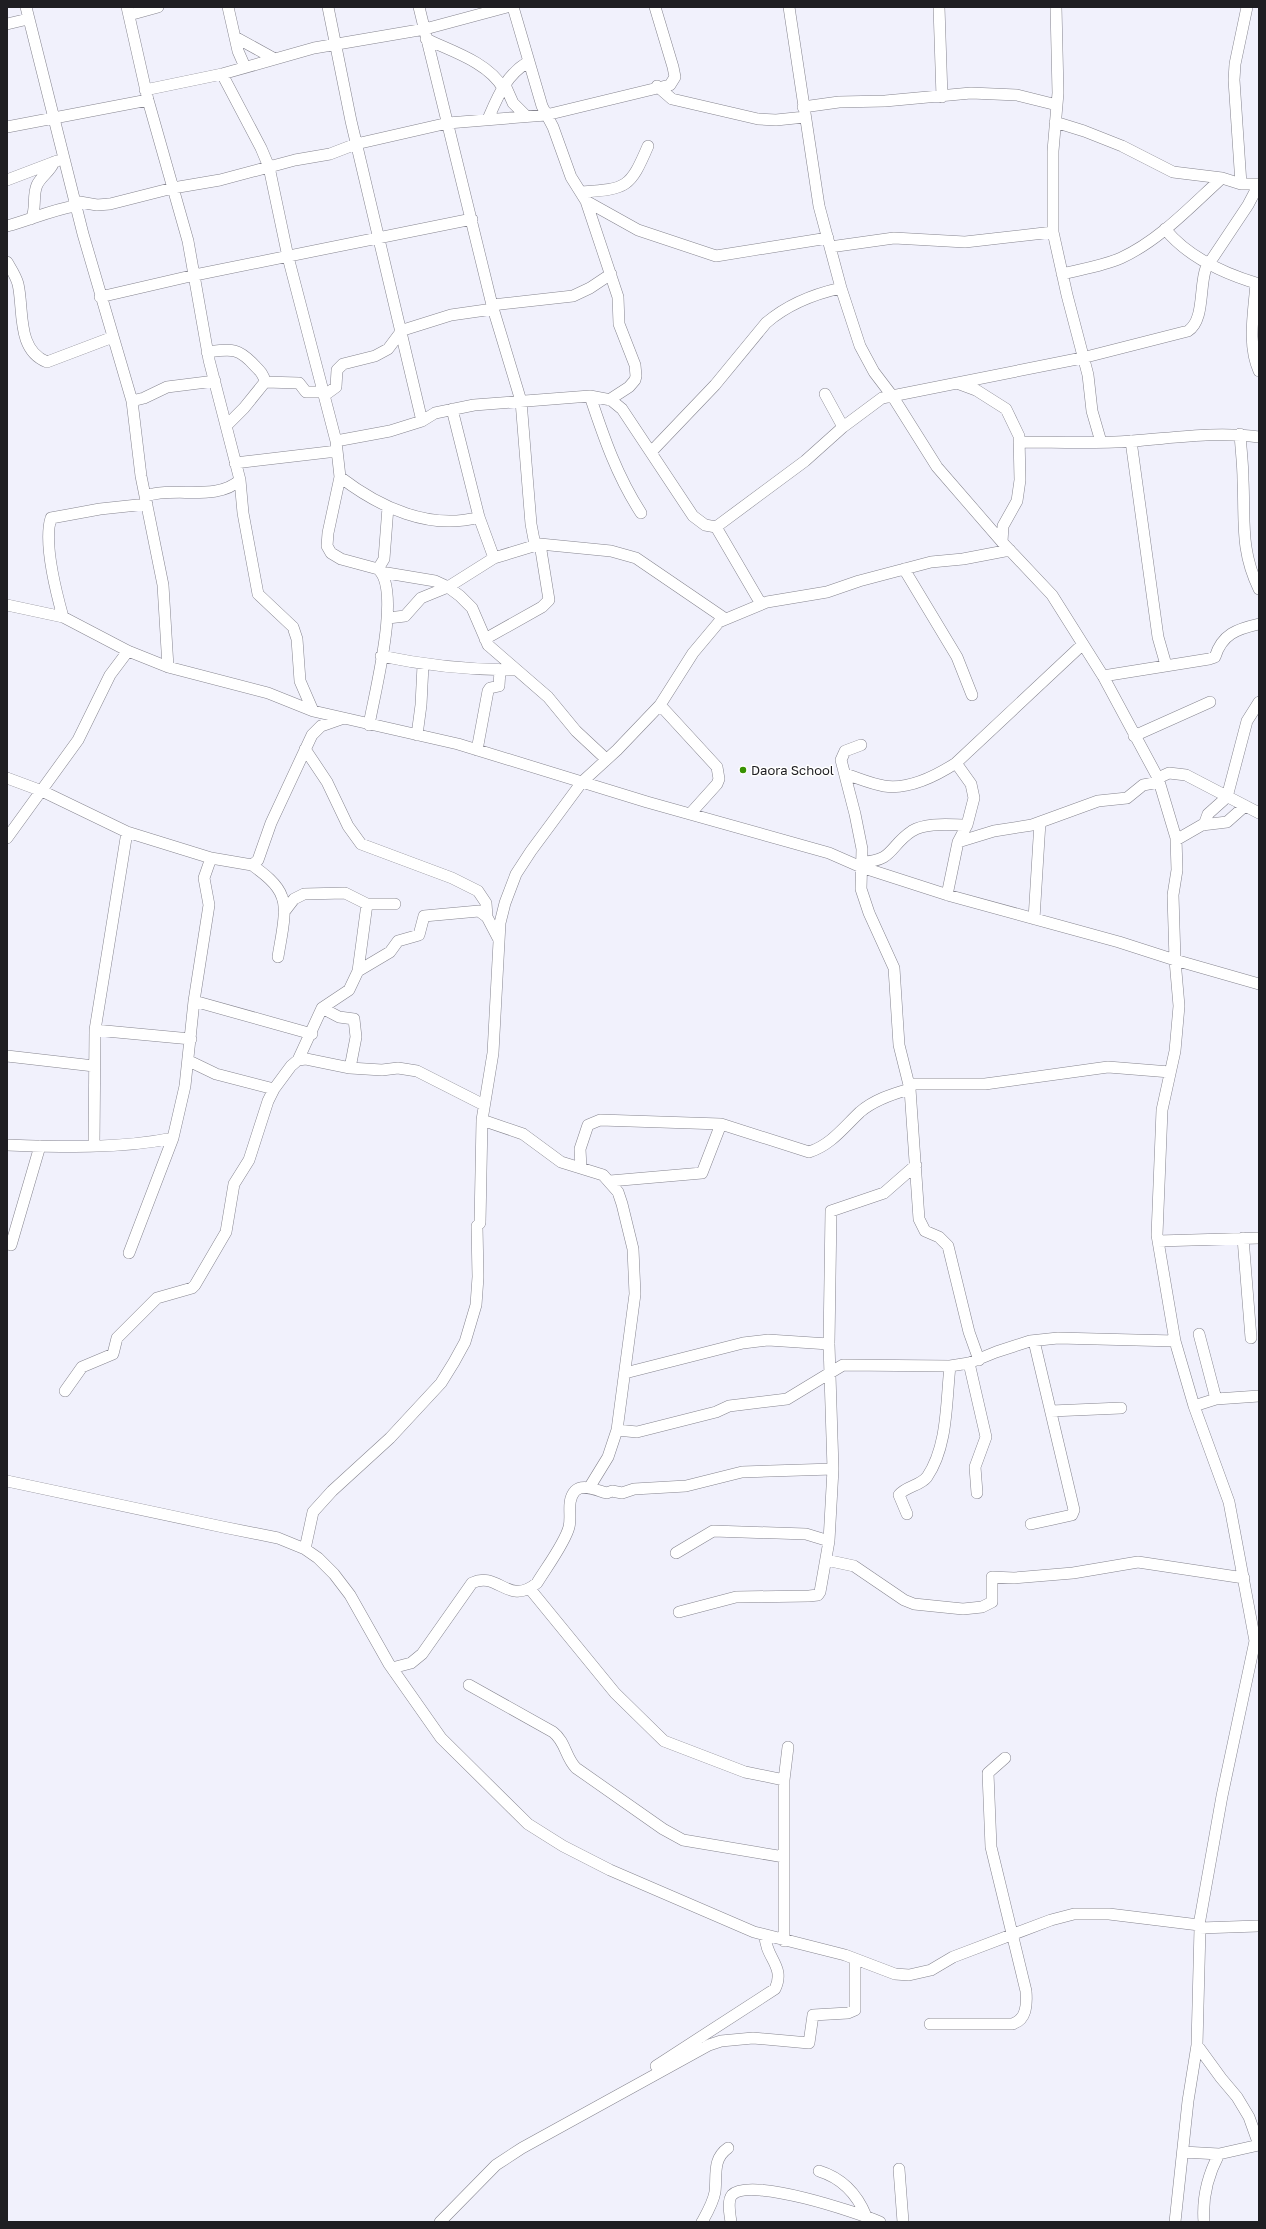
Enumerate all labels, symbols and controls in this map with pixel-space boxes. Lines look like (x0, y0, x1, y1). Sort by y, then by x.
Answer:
place label: Daora School (751, 762, 834, 778)
marker: Daora School (738, 765, 748, 775)

